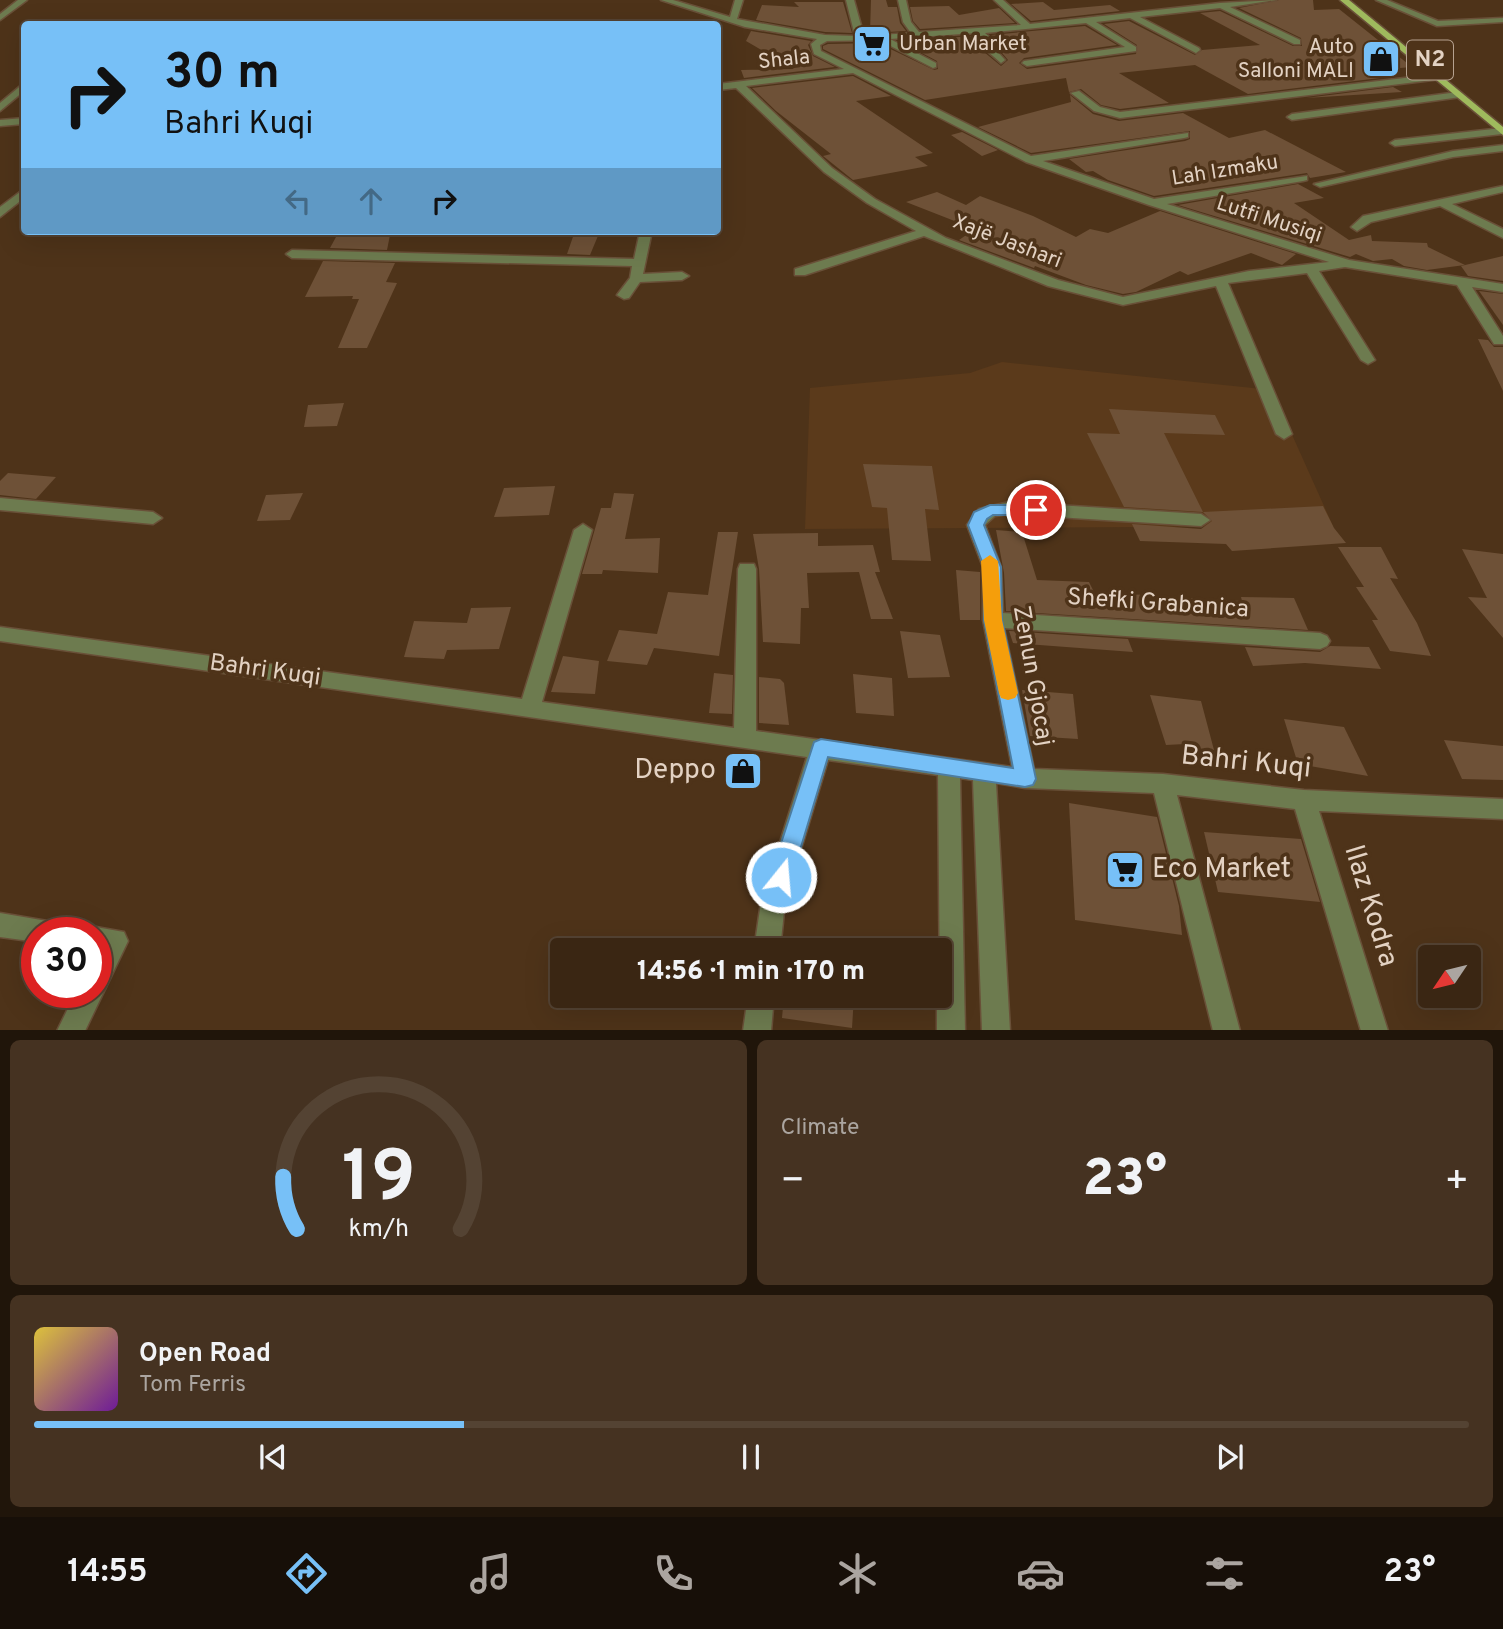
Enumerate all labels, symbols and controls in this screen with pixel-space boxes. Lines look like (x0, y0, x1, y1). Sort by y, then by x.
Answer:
supermarket icon: Urban Market (851, 23, 893, 65)
place label: Urban Market (899, 31, 1027, 58)
place label: Auto Salloni MALI (1238, 34, 1354, 85)
shop icon: Auto Salloni MALI (1360, 38, 1402, 80)
road number: N2 (1407, 40, 1453, 80)
text: 30 m (164, 44, 280, 106)
street label: Shala (757, 44, 811, 76)
icon: right (49, 49, 140, 140)
text: Bahri Kuqi (164, 105, 313, 145)
street label: Lah Izmaku (1170, 149, 1280, 193)
icon: left (279, 182, 317, 220)
icon: ahead (352, 182, 390, 220)
icon: right (425, 182, 463, 220)
street label: Lutfi Musiqi (1213, 190, 1325, 250)
street label: Xajë Jashari (949, 209, 1065, 275)
pin (1006, 480, 1066, 540)
icon: arrive (1017, 491, 1055, 529)
street label: Shefki Grabanica (1066, 583, 1250, 625)
street label: Zenun Gjocaj (1005, 603, 1059, 749)
street label: Bahri Kuqi (207, 648, 323, 694)
street label: Bahri Kuqi (1179, 738, 1313, 788)
shop icon: Deppo (722, 750, 764, 792)
place label: Deppo (634, 753, 716, 789)
position arrow (744, 840, 818, 914)
street label: Ilaz Kodra (1334, 841, 1406, 971)
supermarket icon: Eco Market (1104, 849, 1146, 891)
place label: Eco Market (1152, 852, 1291, 888)
speed limit sign: 30 (21, 917, 112, 1008)
north arrow (1418, 945, 1480, 1008)
map controls (1418, 945, 1481, 1008)
text: 14:56 · 1 min · 170 m (637, 956, 865, 989)
text: Climate (781, 1114, 859, 1143)
text: 19 (341, 1135, 415, 1227)
text: 23° (1082, 1148, 1167, 1214)
text: − (781, 1158, 805, 1207)
text: + (1444, 1158, 1469, 1207)
text: km/h (348, 1213, 409, 1245)
text: Open Road (139, 1338, 271, 1371)
text: Tom Ferris (139, 1371, 246, 1400)
icon: previous (254, 1438, 292, 1476)
icon: pause (732, 1438, 770, 1476)
icon: next (1211, 1438, 1249, 1476)
icon: directions (282, 1549, 331, 1598)
icon: music (466, 1549, 515, 1598)
icon: phone (649, 1549, 698, 1598)
icon: climate (833, 1549, 882, 1598)
icon: car (1016, 1549, 1065, 1598)
icon: filters (1200, 1549, 1249, 1598)
text: 14:55 (67, 1553, 148, 1593)
text: 23° (1384, 1553, 1436, 1593)

